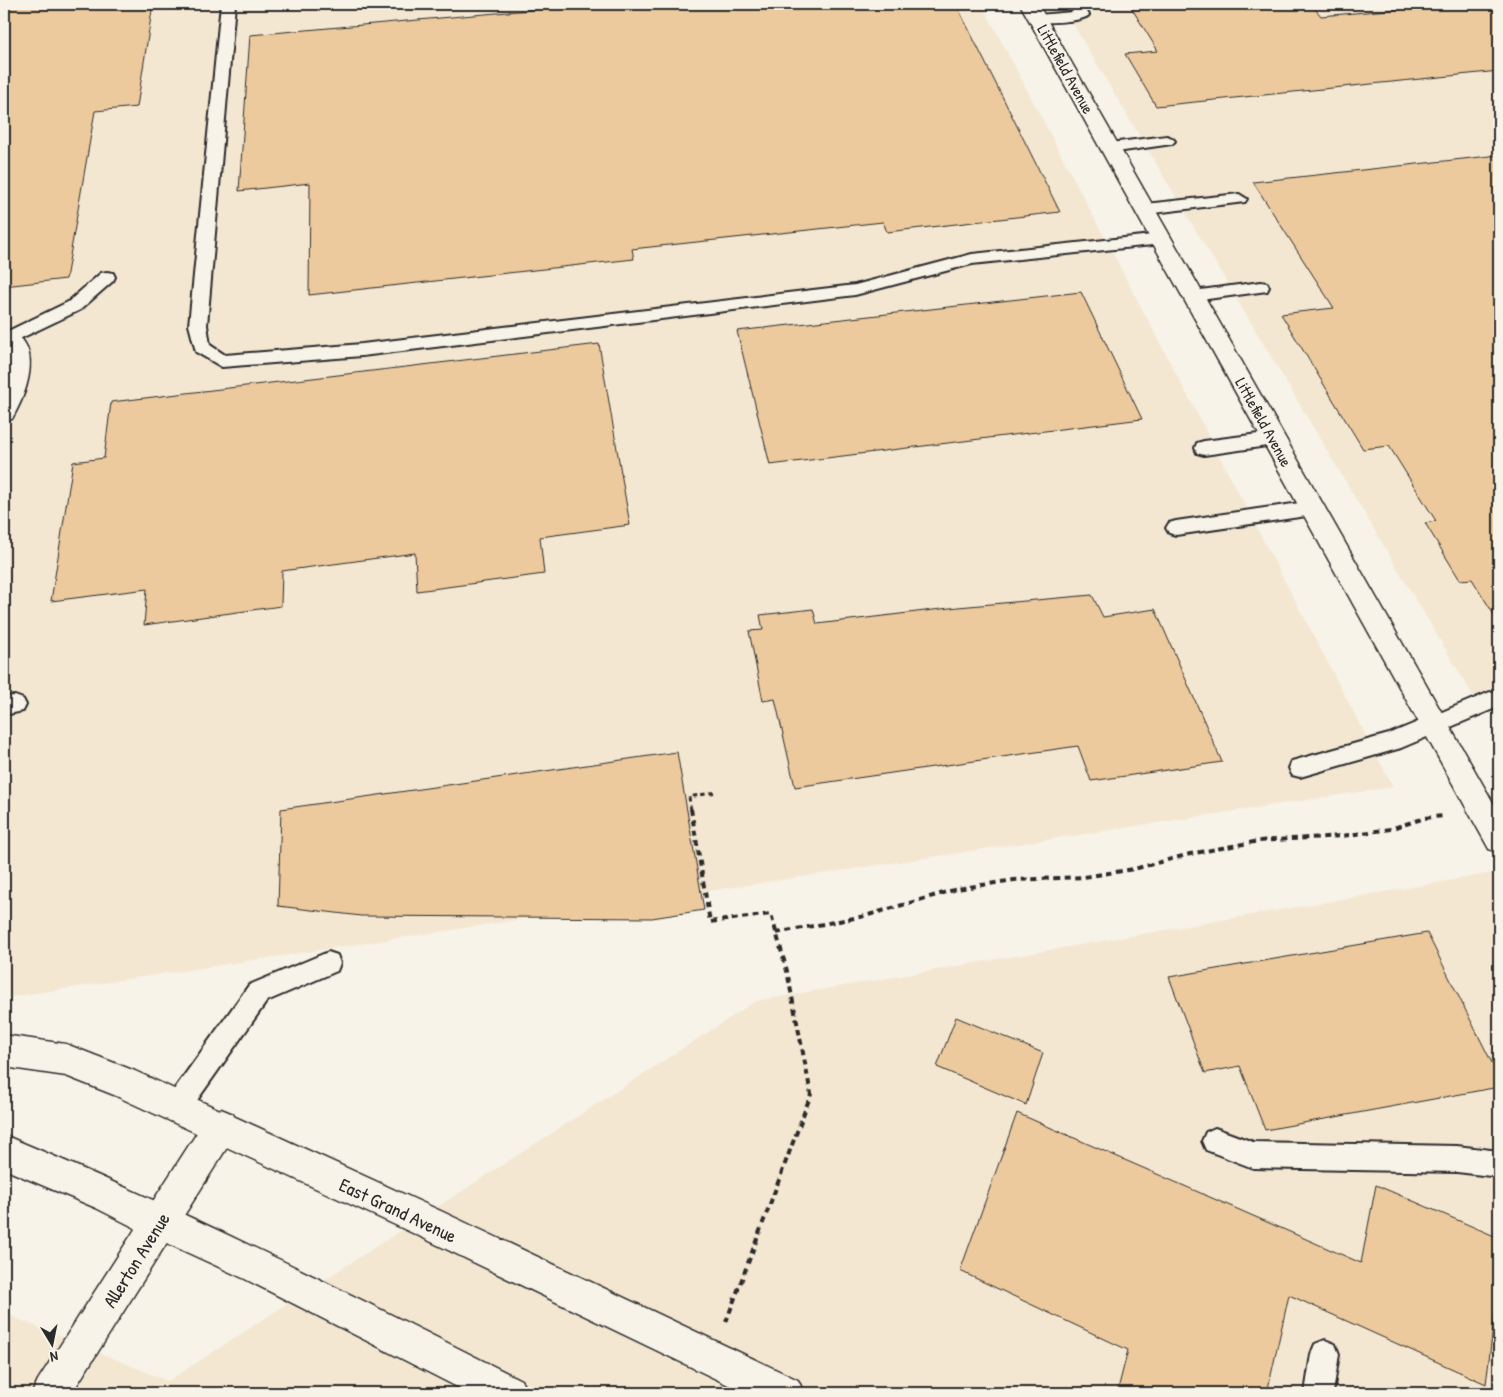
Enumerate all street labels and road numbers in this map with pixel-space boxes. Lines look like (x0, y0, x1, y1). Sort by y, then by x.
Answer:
street label: Littlefield Avenue (1032, 21, 1100, 118)
street label: Littlefield Avenue (1230, 374, 1298, 471)
street label: East Grand Avenue (335, 1171, 461, 1249)
street label: Allerton Avenue (96, 1207, 176, 1313)

